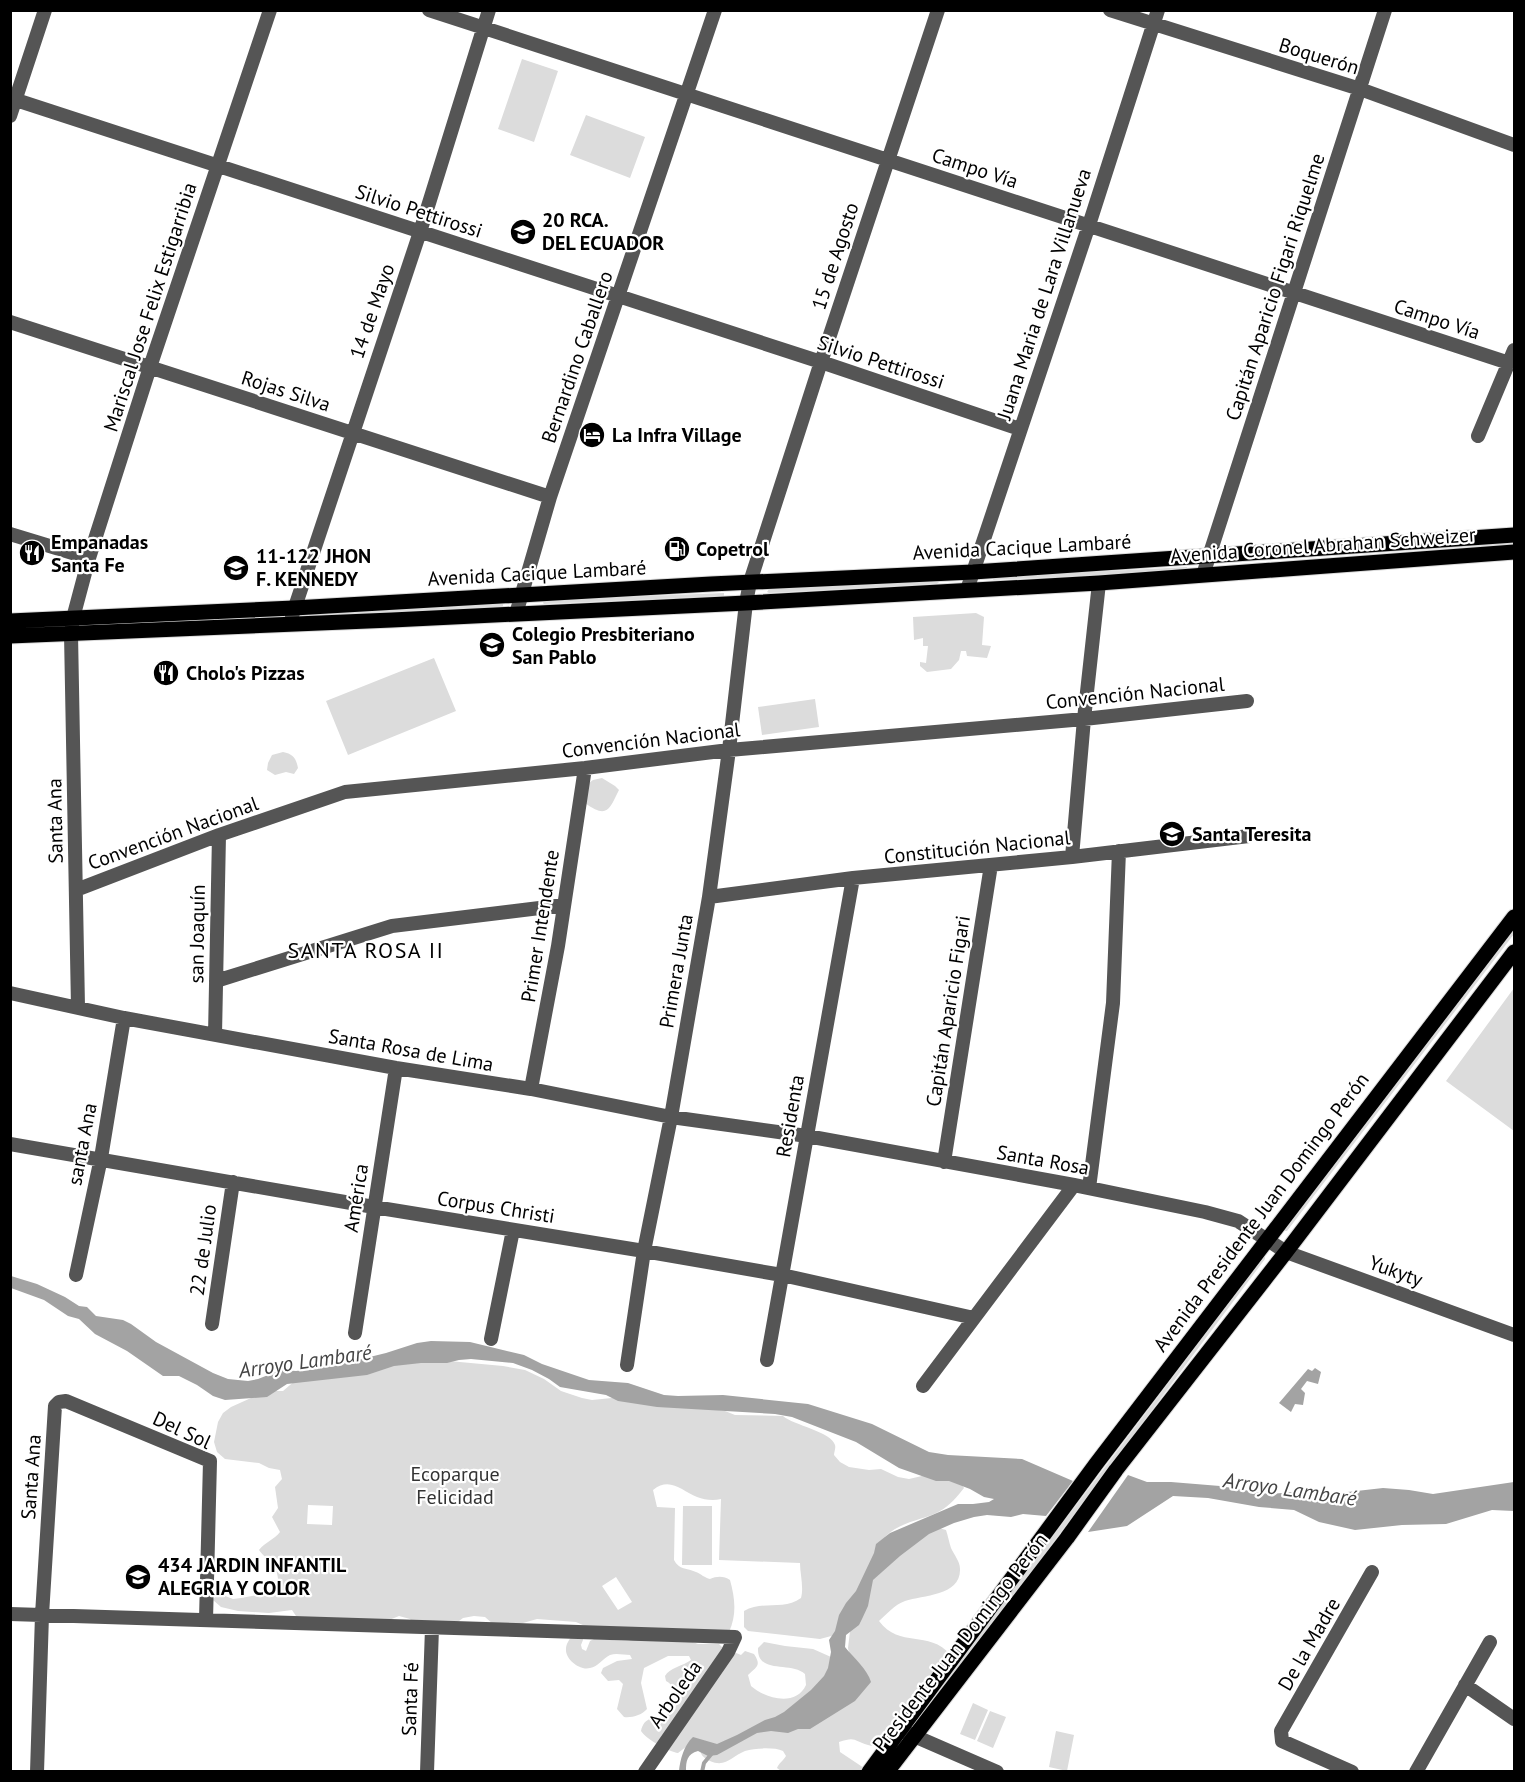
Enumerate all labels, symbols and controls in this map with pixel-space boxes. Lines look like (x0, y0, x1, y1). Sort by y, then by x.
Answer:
street label: Boquerón (1276, 32, 1362, 80)
street label: Campo Vía (929, 142, 1021, 194)
street label: Capitán Aparicio Figari Riquelme (1219, 150, 1331, 424)
street label: Juana Maria de Lara Villanueva (991, 165, 1097, 424)
street label: Silvio Pettirossi (352, 178, 486, 244)
street label: Mariscal Jose Felix Estigarribia (97, 179, 203, 435)
street label: 15 de Agosto (805, 199, 865, 313)
place label: 20 RCA. DEL ECUADOR (542, 207, 664, 256)
school or university icon: 20 RCA. DEL ECUADOR (508, 217, 538, 247)
street label: 14 de Mayo (344, 260, 400, 362)
street label: Bernardino Caballero (535, 267, 619, 447)
street label: Campo Vía (1391, 293, 1483, 345)
street label: Silvio Pettirossi (814, 329, 948, 395)
street label: Rojas Silva (238, 364, 334, 418)
hotel icon: La Infra Village (577, 420, 607, 450)
place label: La Infra Village (612, 422, 742, 448)
street label: Avenida Coronel Abrahan Schweizer (1169, 521, 1477, 569)
street label: Avenida Cacique Lambaré (912, 528, 1132, 566)
place label: Empanadas Santa Fe (51, 529, 148, 578)
fuel station icon: Copetrol (662, 534, 692, 564)
place label: Copetrol (696, 536, 769, 562)
restaurant icon: Empanadas Santa Fe (17, 538, 47, 568)
place label: 11-122 JHON F. KENNEDY (256, 543, 371, 592)
school or university icon: 11-122 JHON F. KENNEDY (221, 553, 251, 583)
street label: Avenida Cacique Lambaré (427, 554, 647, 592)
place label: Colegio Presbiteriano San Pablo (512, 621, 695, 670)
school or university icon: Colegio Presbiteriano San Pablo (477, 630, 507, 660)
restaurant icon: Cholo's Pizzas (151, 658, 181, 688)
place label: Cholo's Pizzas (186, 660, 305, 686)
street label: Convención Nacional (1044, 671, 1226, 715)
street label: Convención Nacional (560, 716, 742, 764)
street label: Santa Ana (41, 778, 69, 864)
street label: Convención Nacional (84, 790, 262, 876)
school or university icon: Santa Teresita (1157, 819, 1187, 849)
place label: Santa Teresita (1192, 821, 1312, 847)
street label: Constitución Nacional (883, 824, 1072, 870)
street label: Primer Intendente (515, 848, 565, 1004)
street label: san Joaquín (183, 884, 211, 984)
street label: Primera Junta (653, 912, 699, 1030)
street label: Capitán Aparicio Figari (920, 914, 976, 1108)
district label: SANTA ROSA II (288, 936, 444, 964)
street label: Santa Rosa de Lima (327, 1023, 495, 1077)
street label: Avenida Presidente Juan Domingo Perón (1147, 1067, 1375, 1357)
street label: Residenta (770, 1073, 810, 1159)
street label: santa Ana (61, 1101, 103, 1187)
street label: Santa Rosa (995, 1139, 1091, 1181)
street label: América (338, 1162, 374, 1234)
street label: Corpus Christi (435, 1185, 557, 1229)
street label: 22 de Julio (184, 1203, 222, 1297)
street label: Yukyty (1366, 1249, 1427, 1293)
water label: Arroyo Lambaré (236, 1338, 373, 1384)
street label: Del Sol (149, 1405, 216, 1455)
street label: Santa Ana (15, 1433, 47, 1521)
park label: Ecoparque Felicidad (410, 1461, 500, 1510)
water label: Arroyo Lambaré (1221, 1466, 1358, 1512)
street label: Presidente Juan Domingo Perón (867, 1528, 1053, 1756)
place label: 434 JARDIN INFANTIL ALEGRIA Y COLOR (158, 1552, 347, 1601)
school or university icon: 434 JARDIN INFANTIL ALEGRIA Y COLOR (123, 1562, 153, 1592)
street label: De la Madre (1272, 1593, 1346, 1695)
street label: Arboleda (642, 1655, 708, 1733)
street label: Santa Fé (396, 1662, 424, 1736)

